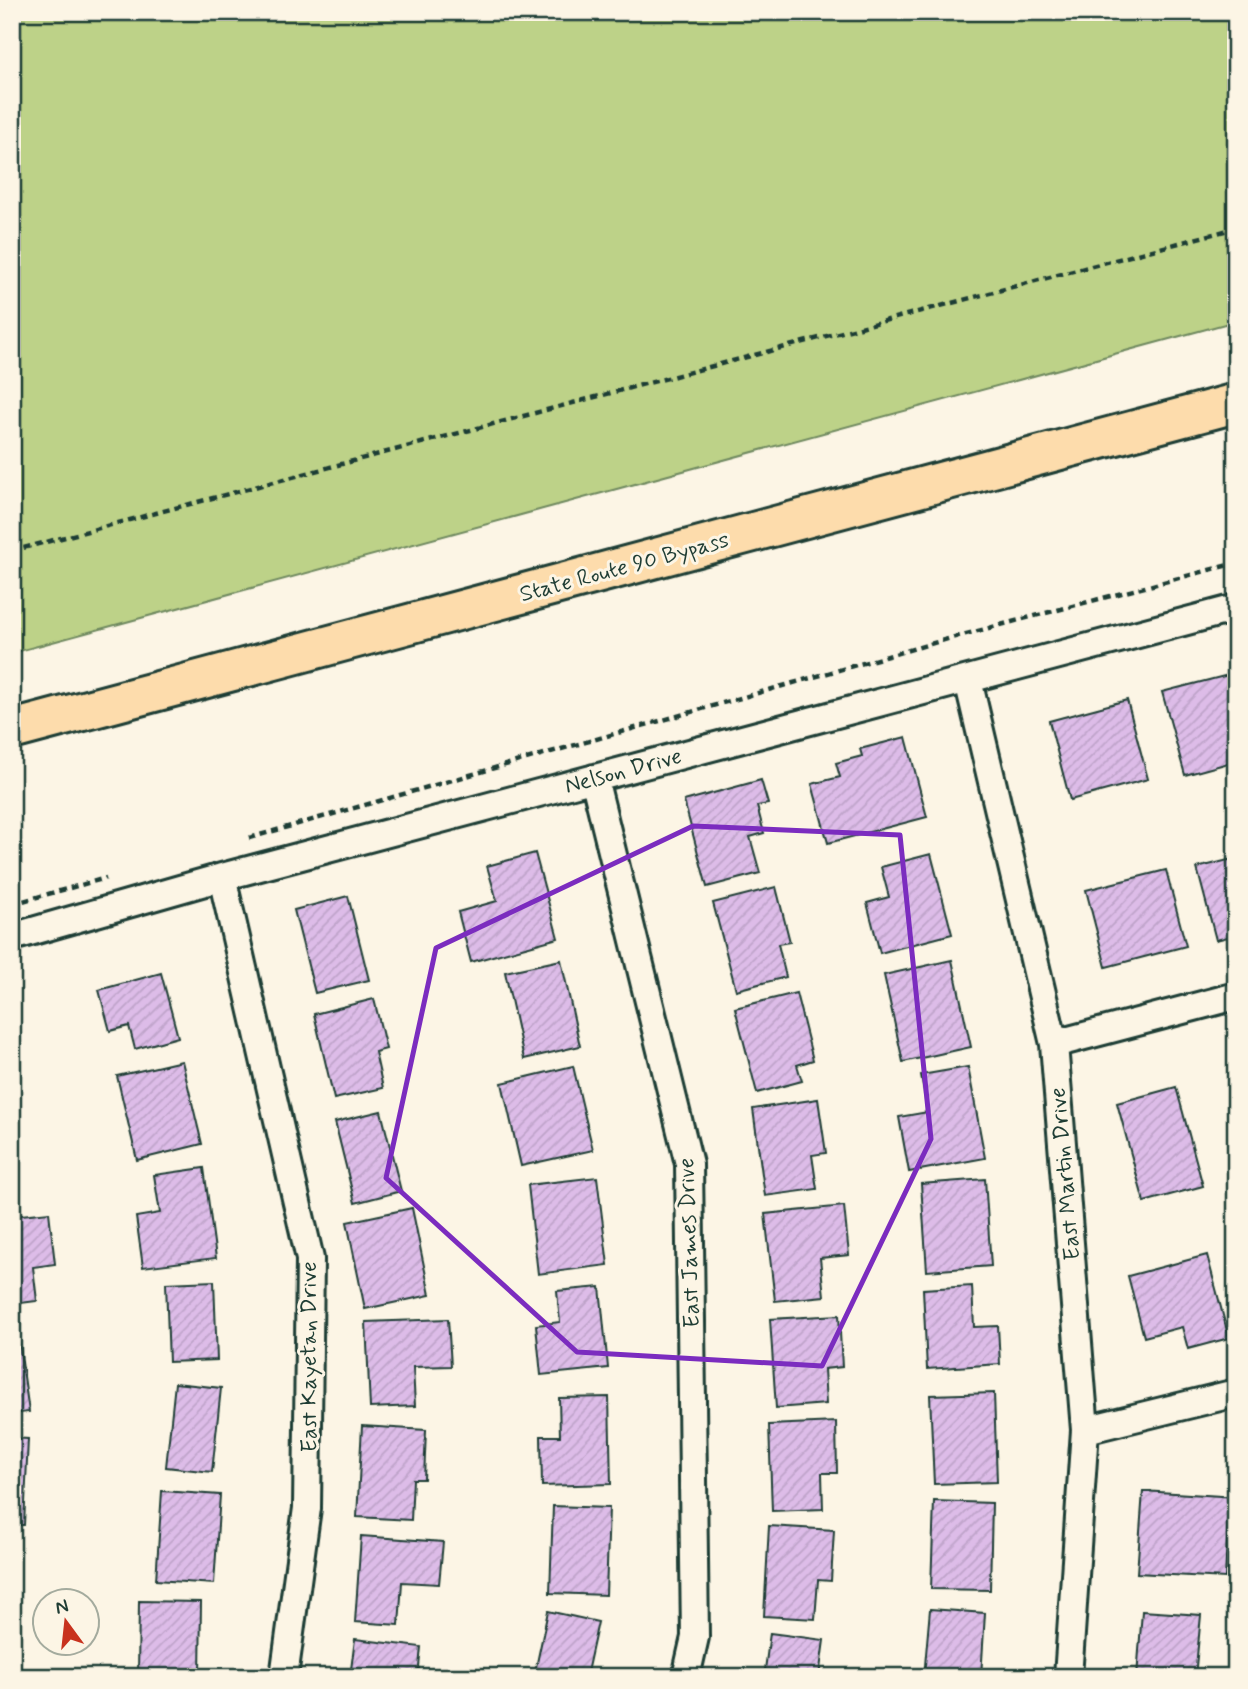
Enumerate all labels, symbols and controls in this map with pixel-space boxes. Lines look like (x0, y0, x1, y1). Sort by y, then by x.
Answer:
street label: State Route 90 Bypass (517, 526, 732, 610)
street label: Nelson Drive (562, 742, 685, 802)
street label: East Martin Drive (1043, 1086, 1088, 1261)
street label: East James Drive (672, 1157, 708, 1328)
street label: East Kayetan Drive (295, 1261, 325, 1453)
north arrow (32, 1588, 102, 1658)
text: N (53, 1593, 71, 1621)

